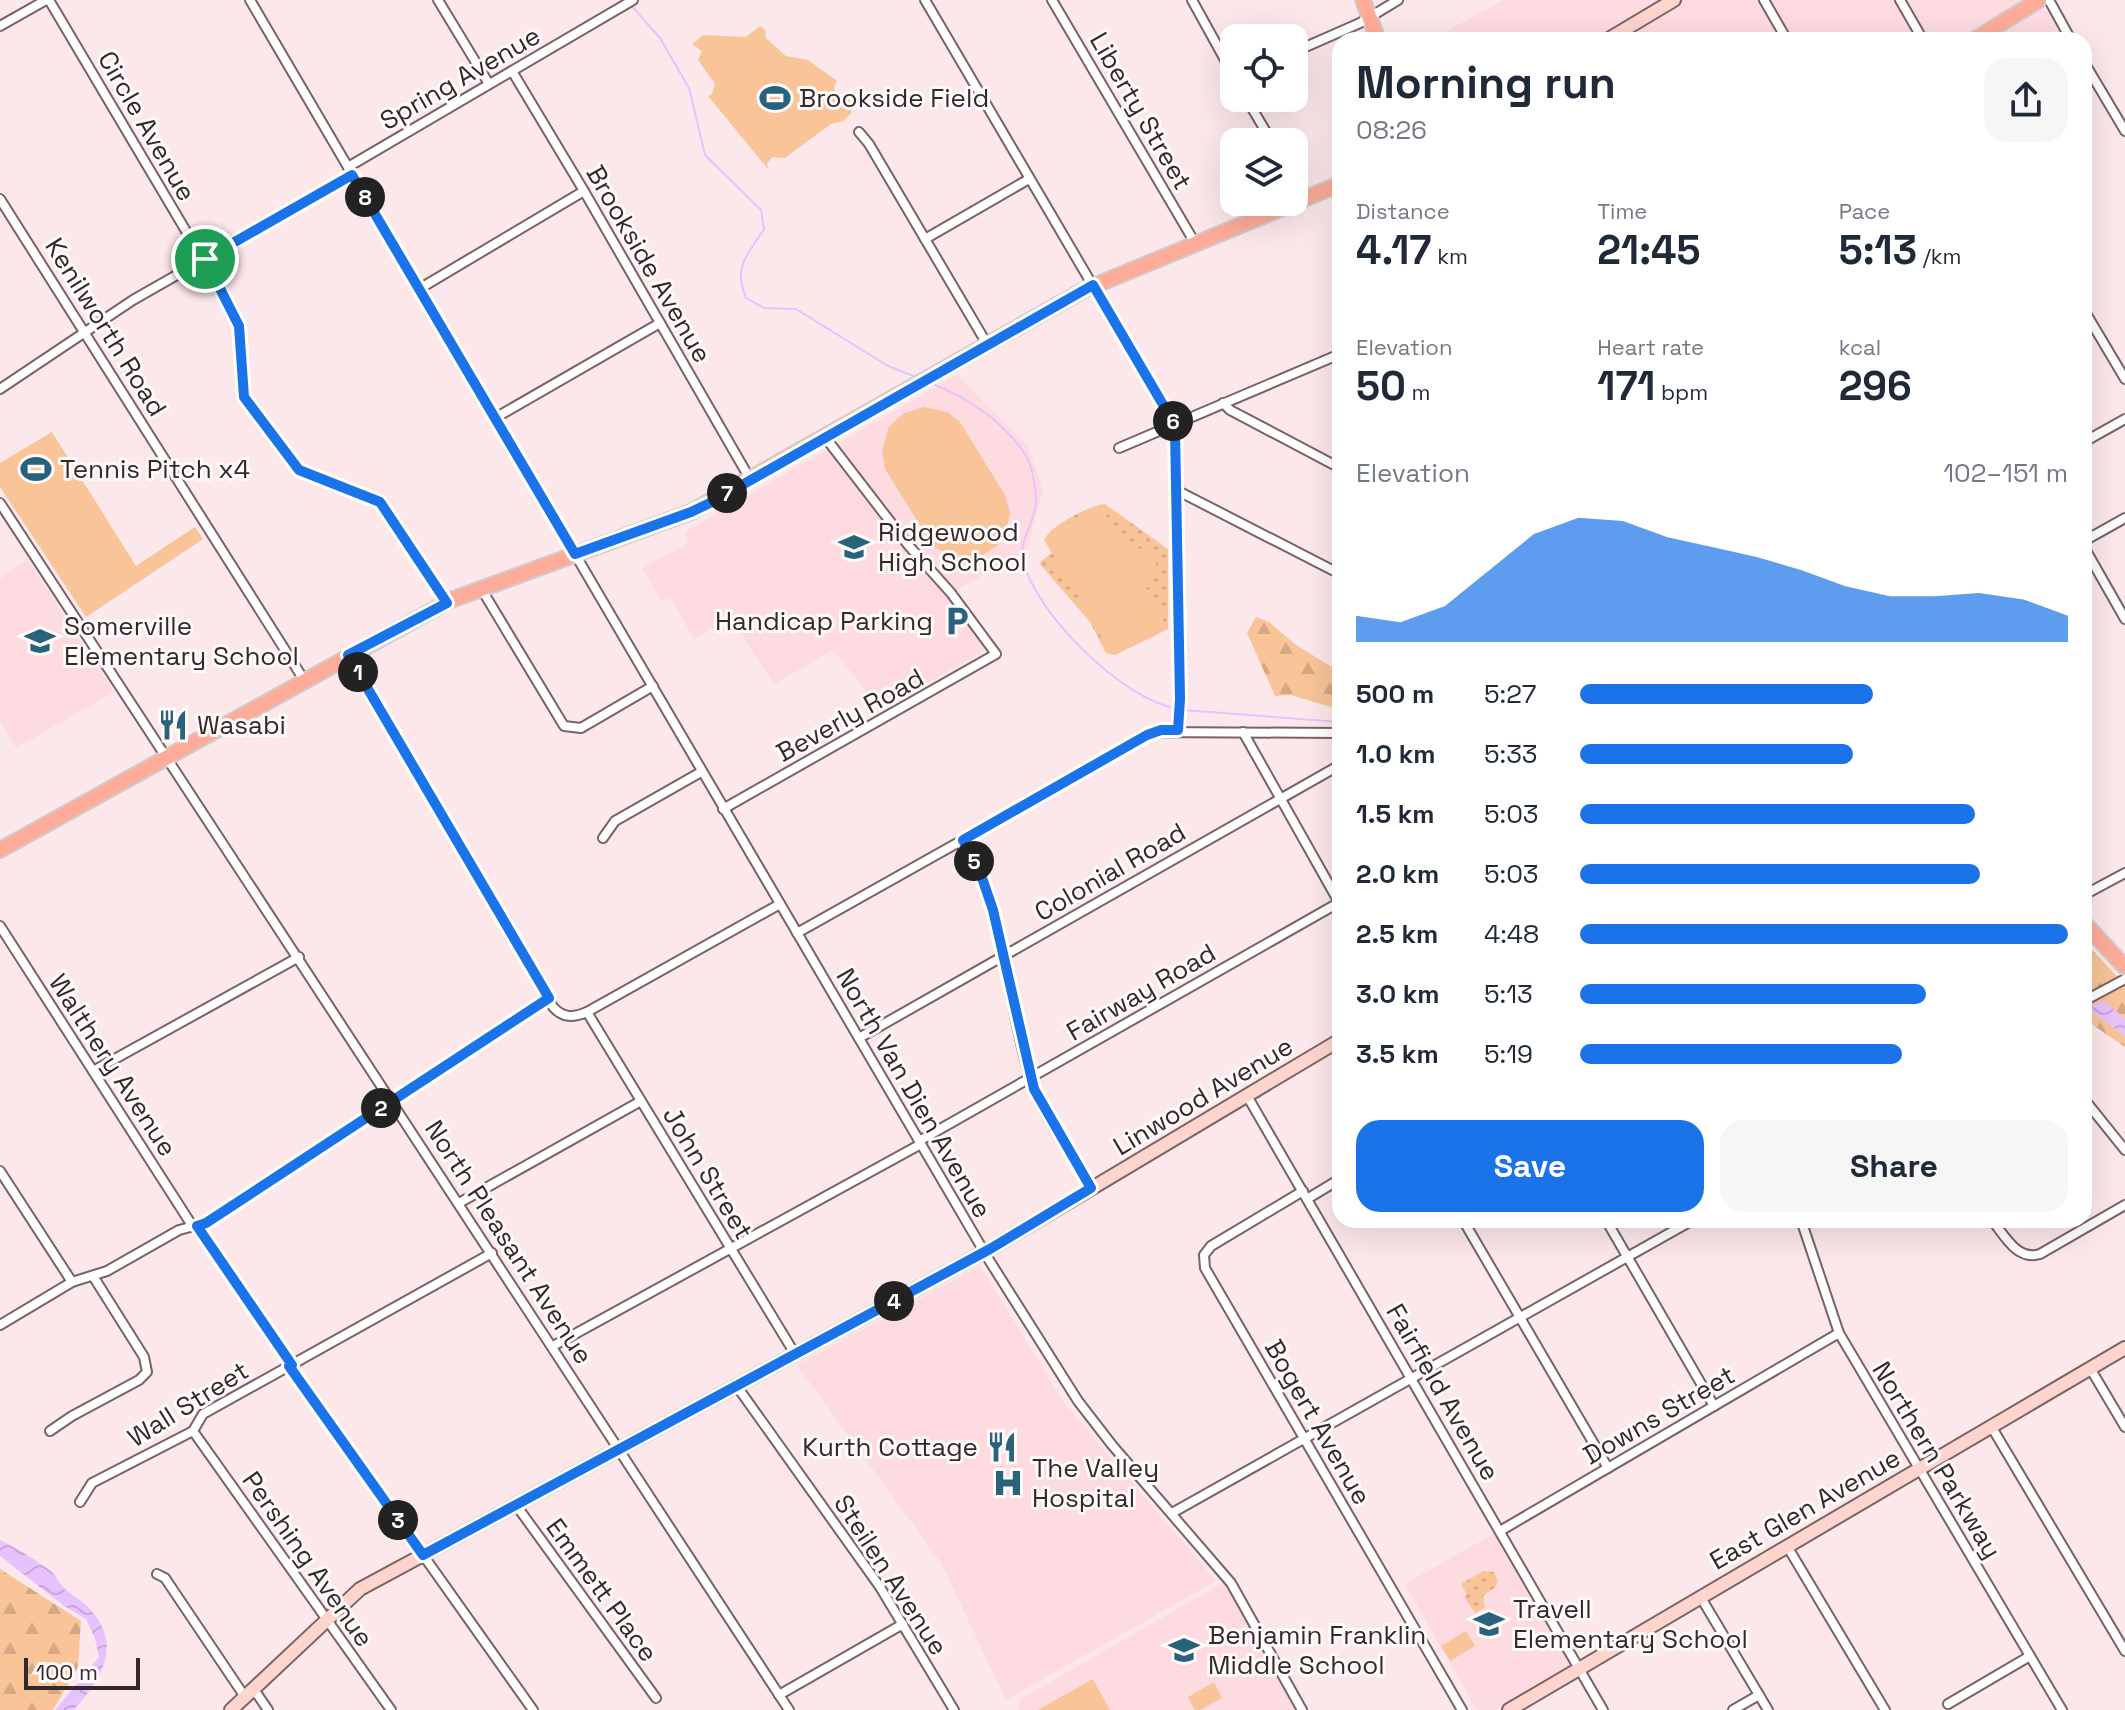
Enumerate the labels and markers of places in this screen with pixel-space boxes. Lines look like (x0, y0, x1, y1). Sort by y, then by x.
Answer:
sports icon: Brookside Field (758, 81, 792, 115)
place label: Brookside Field (799, 81, 989, 115)
pin: 8 (345, 177, 385, 217)
pin (171, 225, 239, 293)
pin: 6 (1153, 401, 1193, 441)
sports icon: Tennis Pitch x4 (19, 452, 53, 486)
place label: Tennis Pitch x4 (60, 452, 250, 486)
pin: 7 (707, 473, 747, 513)
place label: Ridgewood High School (878, 515, 1027, 579)
school or university icon: Ridgewood High School (837, 530, 871, 564)
place label: Handicap Parking (715, 604, 933, 638)
parking icon: Handicap Parking (940, 604, 974, 638)
place label: Somerville Elementary School (64, 609, 299, 673)
school or university icon: Somerville Elementary School (23, 624, 57, 658)
pin: 1 (338, 652, 378, 692)
restaurant icon: Wasabi (156, 708, 190, 742)
place label: Wasabi (197, 708, 286, 742)
pin: 5 (954, 841, 994, 881)
pin: 2 (361, 1088, 401, 1128)
pin: 4 (874, 1281, 914, 1321)
place label: Kurth Cottage (802, 1430, 978, 1464)
restaurant icon: Kurth Cottage (985, 1430, 1019, 1464)
place label: The Valley Hospital (1032, 1451, 1159, 1515)
hospital icon: The Valley Hospital (991, 1466, 1025, 1500)
pin: 3 (378, 1500, 418, 1540)
place label: Travell Elementary School (1513, 1592, 1748, 1656)
school or university icon: Travell Elementary School (1472, 1607, 1506, 1641)
place label: Benjamin Franklin Middle School (1208, 1618, 1426, 1682)
school or university icon: Benjamin Franklin Middle School (1167, 1633, 1201, 1667)

